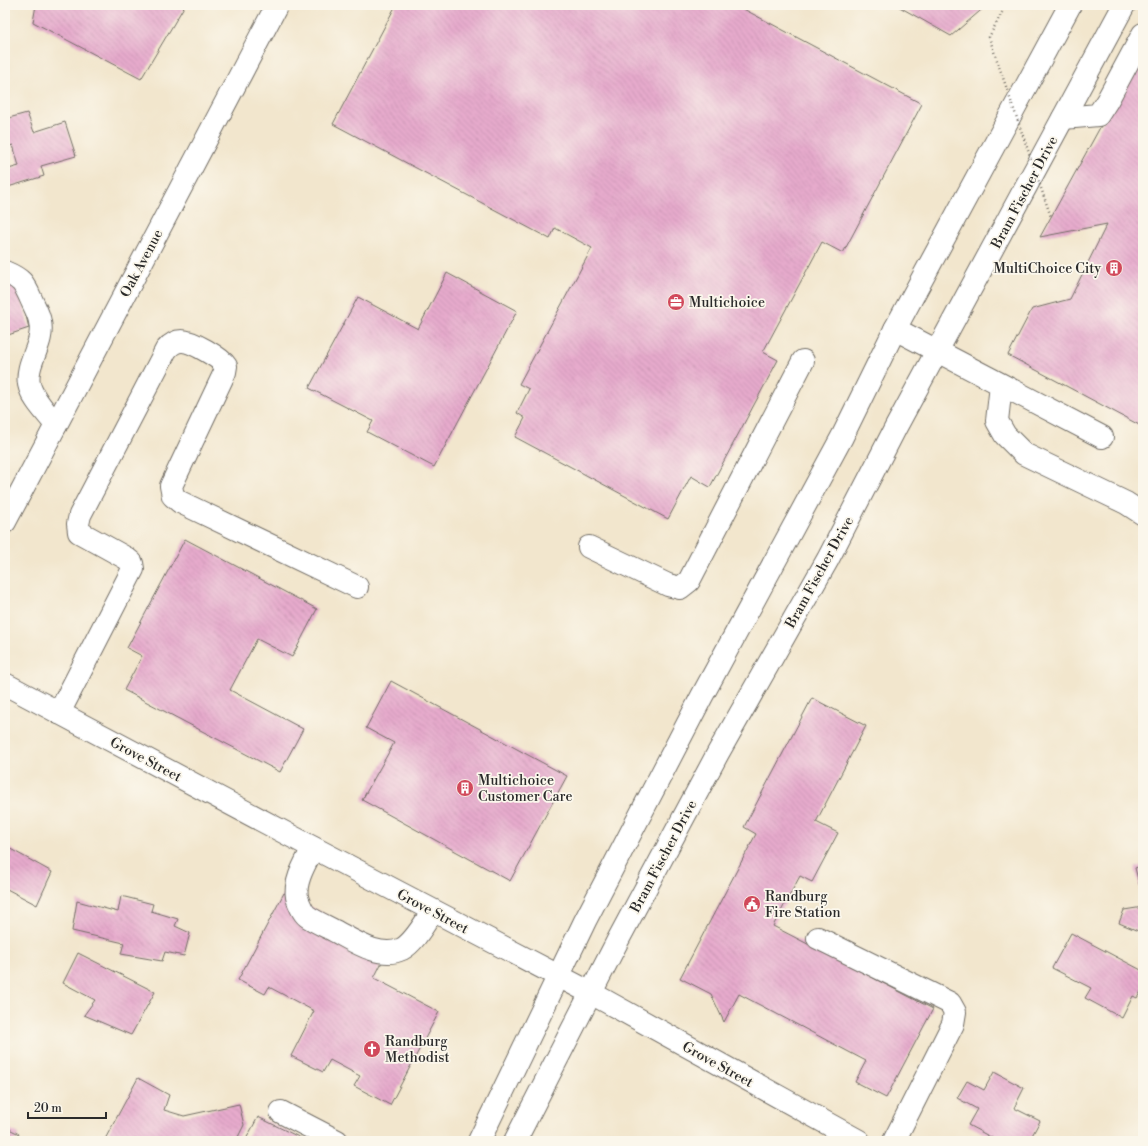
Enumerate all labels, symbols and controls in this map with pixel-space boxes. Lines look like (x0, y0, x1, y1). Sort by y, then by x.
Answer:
street label: Bram Fischer Drive (987, 133, 1062, 253)
street label: Oak Avenue (116, 226, 167, 301)
building icon: MultiChoice City (1104, 258, 1124, 278)
place label: MultiChoice City (994, 260, 1101, 278)
office icon: Multichoice (666, 292, 686, 312)
place label: Multichoice (689, 294, 765, 312)
street label: Bram Fischer Drive (781, 514, 858, 632)
street label: Grove Street (107, 734, 184, 786)
place label: Multichoice Customer Care (478, 772, 572, 806)
building icon: Multichoice Customer Care (455, 778, 475, 798)
street label: Bram Fischer Drive (626, 797, 701, 917)
street label: Grove Street (394, 886, 471, 938)
place label: Randburg Fire Station (765, 888, 841, 922)
public building icon: Randburg Fire Station (742, 894, 762, 914)
place label: Randburg Methodist (385, 1033, 450, 1067)
street label: Grove Street (679, 1038, 756, 1092)
church icon: Randburg Methodist (362, 1039, 382, 1059)
scale bar (28, 1094, 106, 1120)
text: 20 m (34, 1101, 62, 1116)

